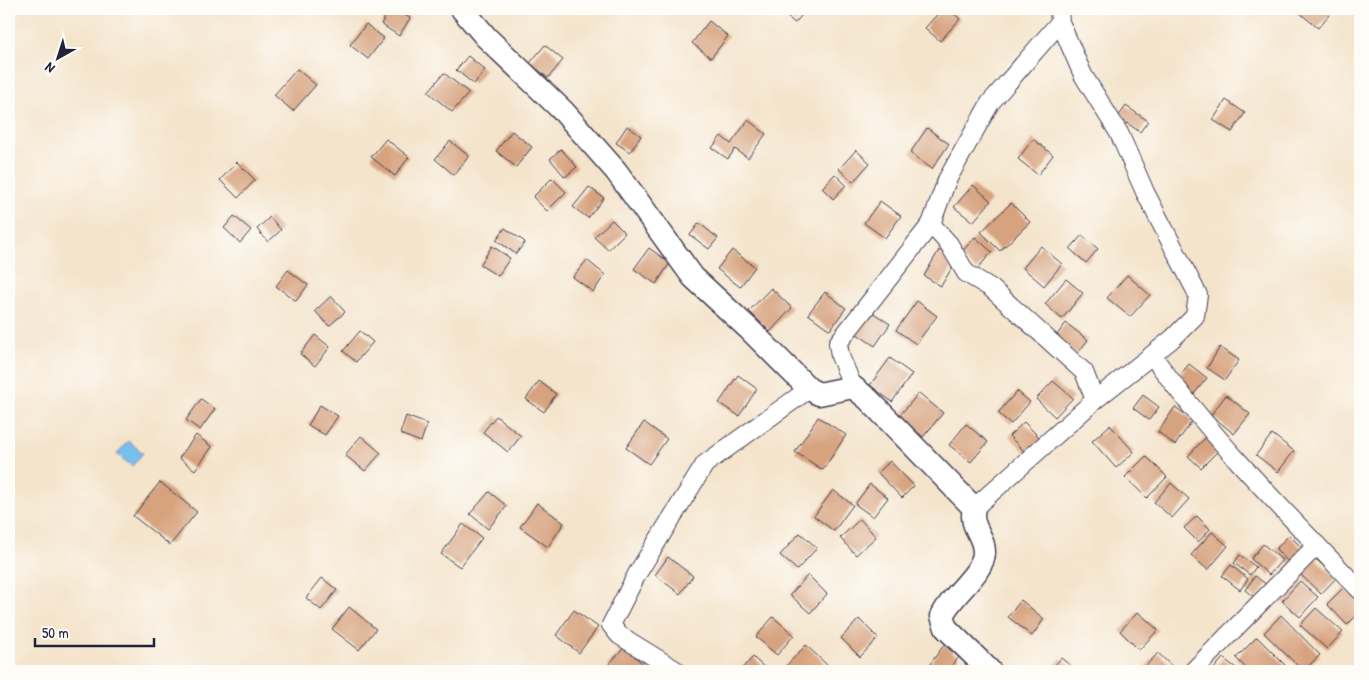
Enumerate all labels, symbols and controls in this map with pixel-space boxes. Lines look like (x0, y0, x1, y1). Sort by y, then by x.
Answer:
north arrow (32, 32, 82, 82)
text: N (40, 58, 58, 78)
scale bar (35, 615, 154, 647)
text: 50 m (42, 622, 69, 643)

